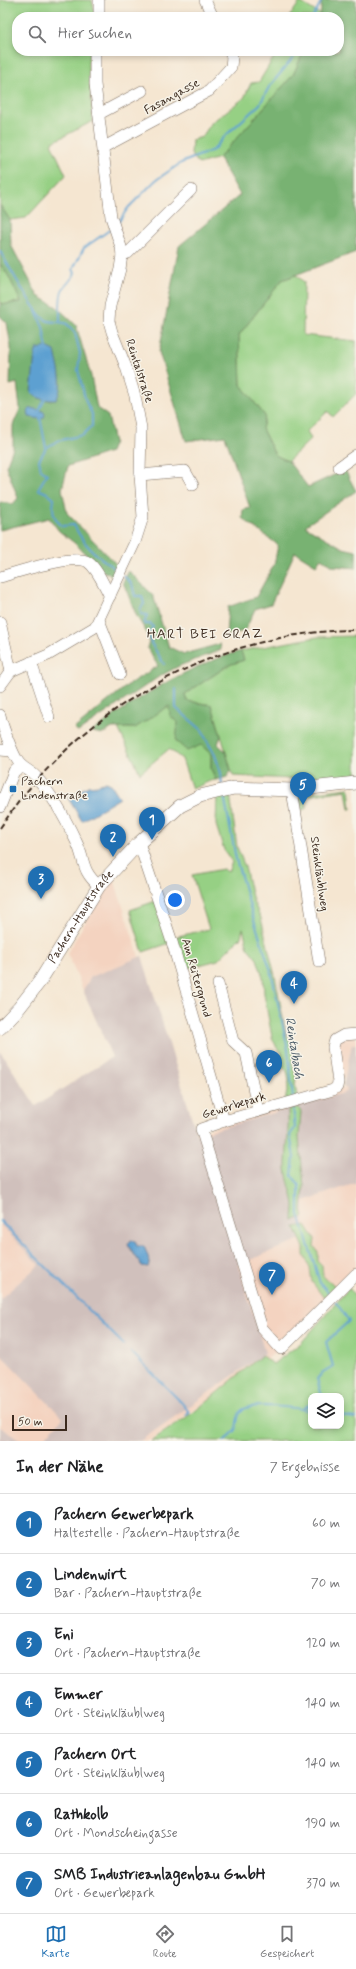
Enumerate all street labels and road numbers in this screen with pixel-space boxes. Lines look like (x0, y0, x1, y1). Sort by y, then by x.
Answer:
street label: Fasangasse (141, 75, 203, 119)
street label: Reintalstraße (121, 337, 157, 405)
street label: Steinkläublweg (306, 836, 332, 912)
street label: Pachern-Hauptstraße (45, 867, 118, 967)
street label: Am Reitergrund (177, 937, 215, 1019)
street label: Gewerbepark (200, 1089, 268, 1123)

